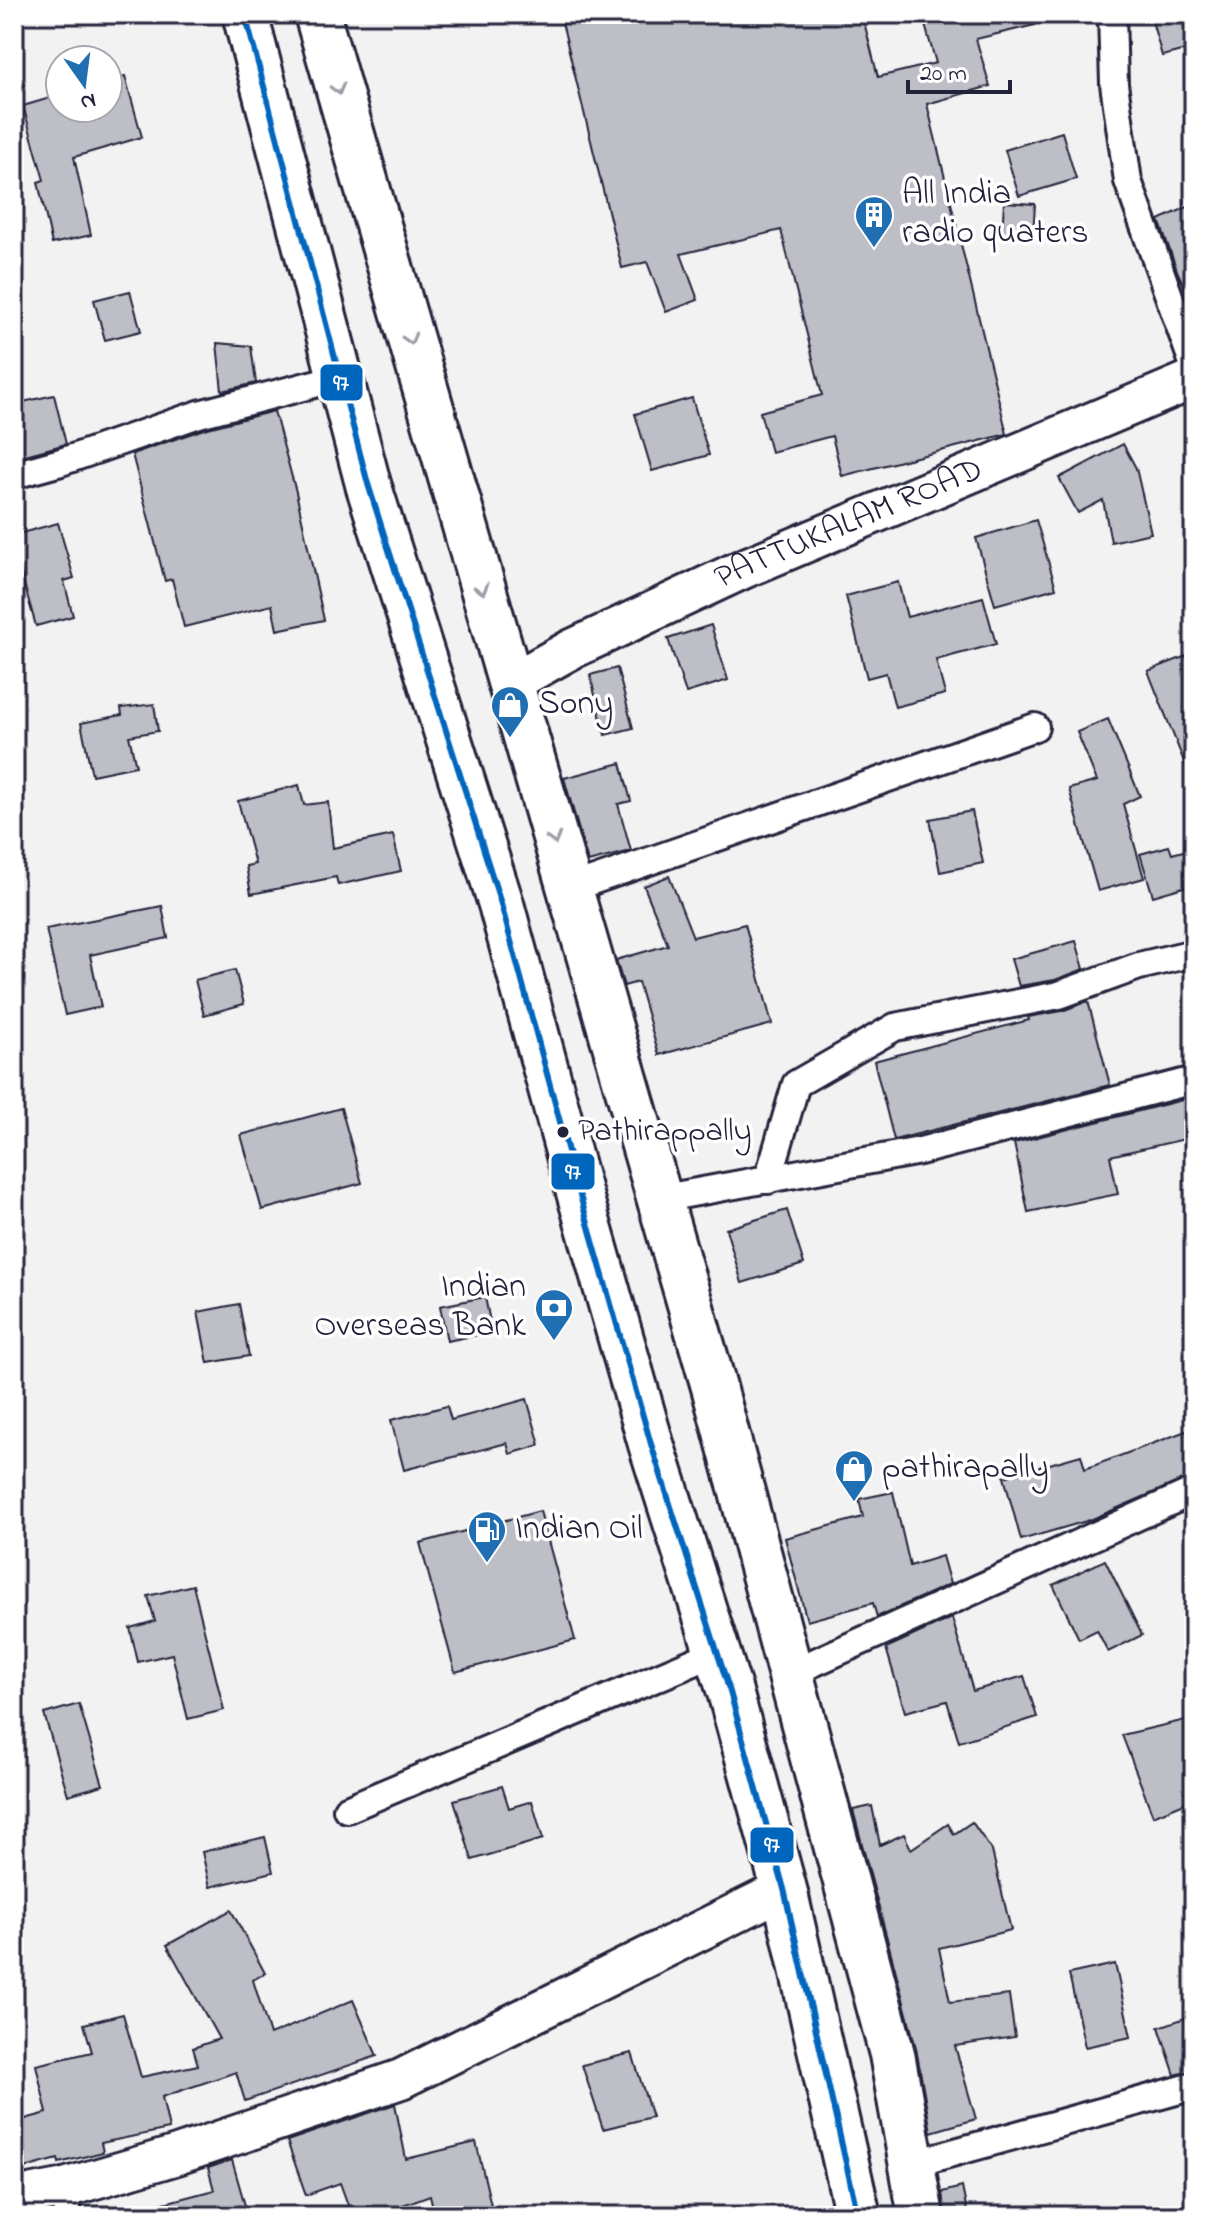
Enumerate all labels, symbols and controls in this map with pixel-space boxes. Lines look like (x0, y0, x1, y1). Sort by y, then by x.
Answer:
north arrow (44, 44, 124, 124)
scale bar (908, 44, 1010, 94)
text: 20 m (920, 57, 967, 92)
one-way arrow (329, 82, 345, 96)
text: N (77, 83, 99, 118)
place label: All India radio quaters (902, 170, 1089, 259)
building icon: All India radio quaters (853, 194, 895, 249)
one-way arrow (400, 332, 417, 346)
line badge: 97 (319, 363, 364, 402)
text: 97 (332, 369, 350, 401)
street label: PATTUKALAM ROAD (707, 446, 991, 604)
one-way arrow (473, 582, 489, 595)
place label: Sony (538, 680, 613, 730)
shop icon: Sony (489, 684, 531, 739)
one-way arrow (545, 831, 561, 845)
place label: Pathirappally (578, 1109, 751, 1156)
marker: Pathirappally (555, 1124, 571, 1140)
line badge: 97 (550, 1152, 596, 1191)
text: 97 (564, 1158, 582, 1190)
place label: Indian Overseas Bank (314, 1263, 526, 1352)
bank icon: Indian Overseas Bank (533, 1287, 575, 1342)
place label: pathirapally (882, 1444, 1049, 1494)
shop icon: pathirapally (833, 1448, 875, 1503)
place label: Indian Oil (515, 1505, 643, 1555)
fuel station icon: Indian Oil (466, 1509, 508, 1564)
line badge: 97 (749, 1826, 795, 1864)
text: 97 (763, 1831, 781, 1863)

